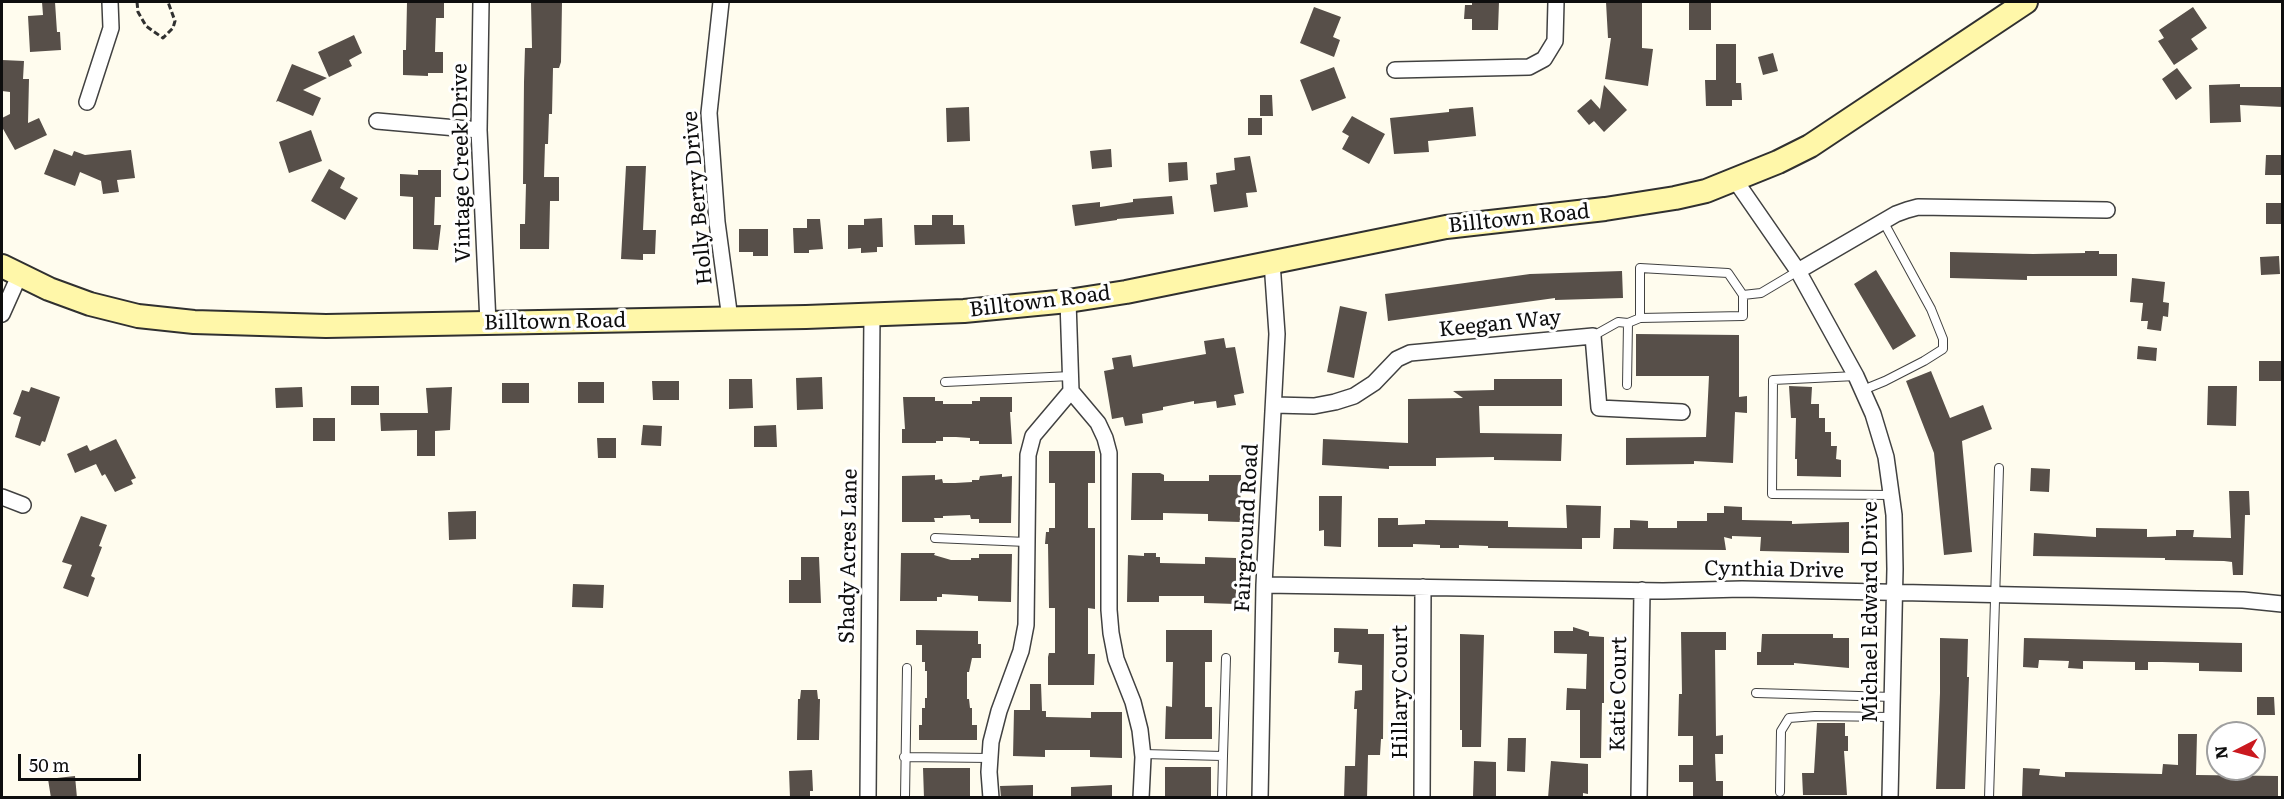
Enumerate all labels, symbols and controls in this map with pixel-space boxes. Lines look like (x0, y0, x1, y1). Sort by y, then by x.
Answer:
street label: Vintage Creek Drive (448, 63, 476, 263)
street label: Holly Berry Drive (678, 110, 718, 286)
street label: Billtown Road (1447, 199, 1591, 239)
street label: Billtown Road (968, 281, 1112, 323)
street label: Keegan Way (1438, 305, 1562, 343)
street label: Billtown Road (484, 308, 626, 336)
street label: Fairground Road (1230, 443, 1264, 613)
street label: Shady Acres Lane (835, 468, 863, 644)
street label: Michael Edward Drive (1858, 501, 1884, 723)
street label: Cynthia Drive (1704, 556, 1844, 584)
street label: Hillary Court (1388, 625, 1414, 759)
street label: Katie Court (1605, 636, 1633, 752)
north arrow (2206, 721, 2266, 781)
scale bar (21, 742, 144, 780)
text: N (2207, 745, 2233, 761)
text: 50 m (29, 751, 70, 778)

